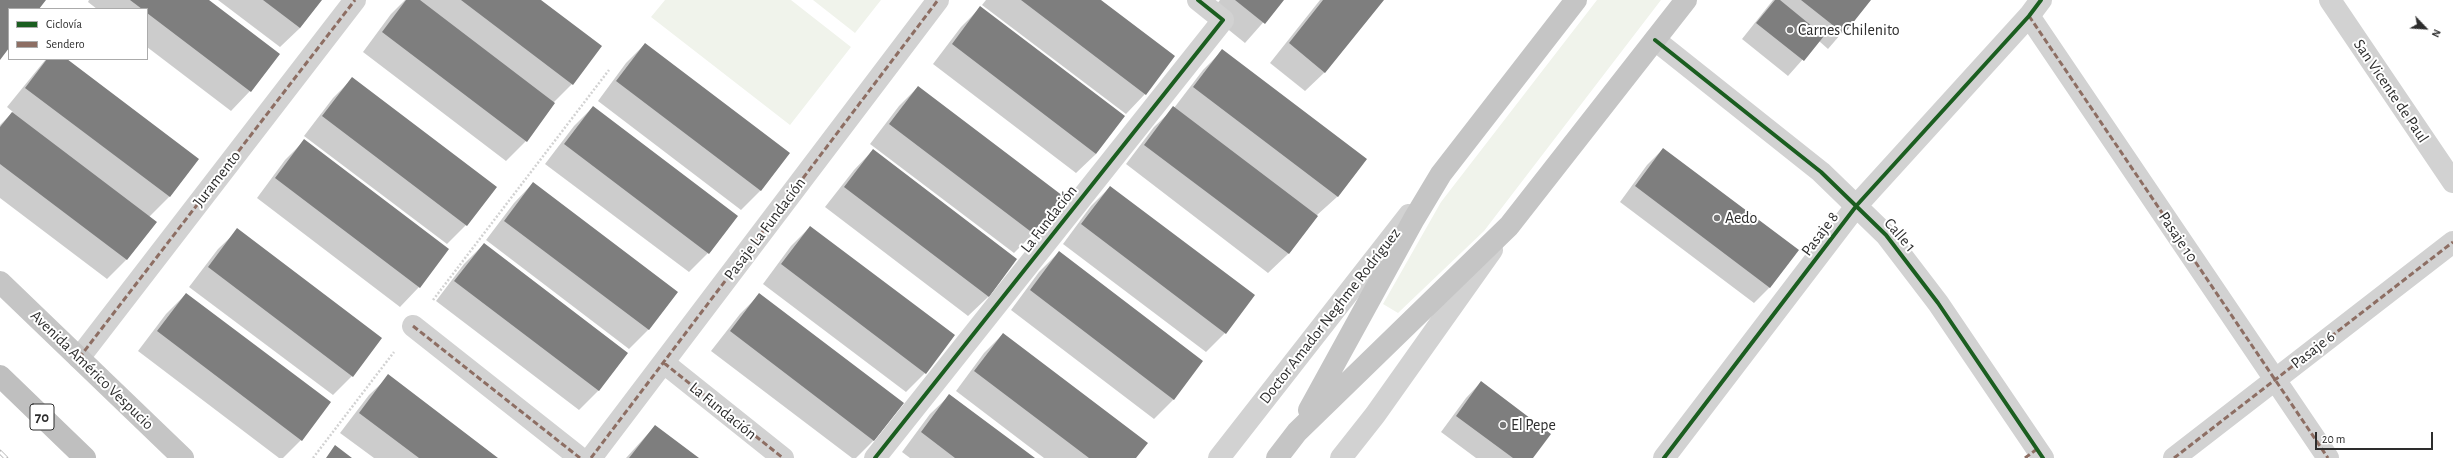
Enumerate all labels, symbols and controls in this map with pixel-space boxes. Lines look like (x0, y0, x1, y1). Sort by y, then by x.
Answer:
legend (8, 8, 148, 60)
north arrow (2405, 8, 2445, 48)
text: Ciclovía (46, 18, 82, 30)
place label: Carnes Chilenito (1798, 20, 1900, 40)
marker: Carnes Chilenito (1785, 25, 1795, 35)
text: N (2430, 27, 2443, 39)
street label: San Vicente de Paul (2349, 36, 2433, 146)
text: Sendero (46, 38, 85, 50)
street label: Juramento (189, 147, 245, 211)
street label: Pasaje La Fundación (720, 174, 810, 284)
street label: La Fundación (1017, 181, 1081, 257)
place label: Aedo (1725, 208, 1757, 228)
street label: Pasaje 8 (1797, 208, 1843, 260)
street label: Pasaje 10 (2154, 208, 2202, 266)
marker: Aedo (1712, 213, 1722, 223)
street label: Calle 1 (1880, 214, 1920, 256)
street label: Doctor Amador Neghme Rodríguez (1255, 224, 1405, 408)
street label: Avenida Américo Vespucio (26, 306, 158, 434)
street label: Pasaje 6 (2287, 327, 2339, 373)
street label: La Fundación (686, 378, 760, 444)
road number: 70 (30, 404, 54, 430)
place label: El Pepe (1511, 415, 1556, 435)
marker: El Pepe (1498, 420, 1508, 430)
scale bar (2317, 424, 2435, 450)
text: 20 m (2322, 433, 2345, 445)

